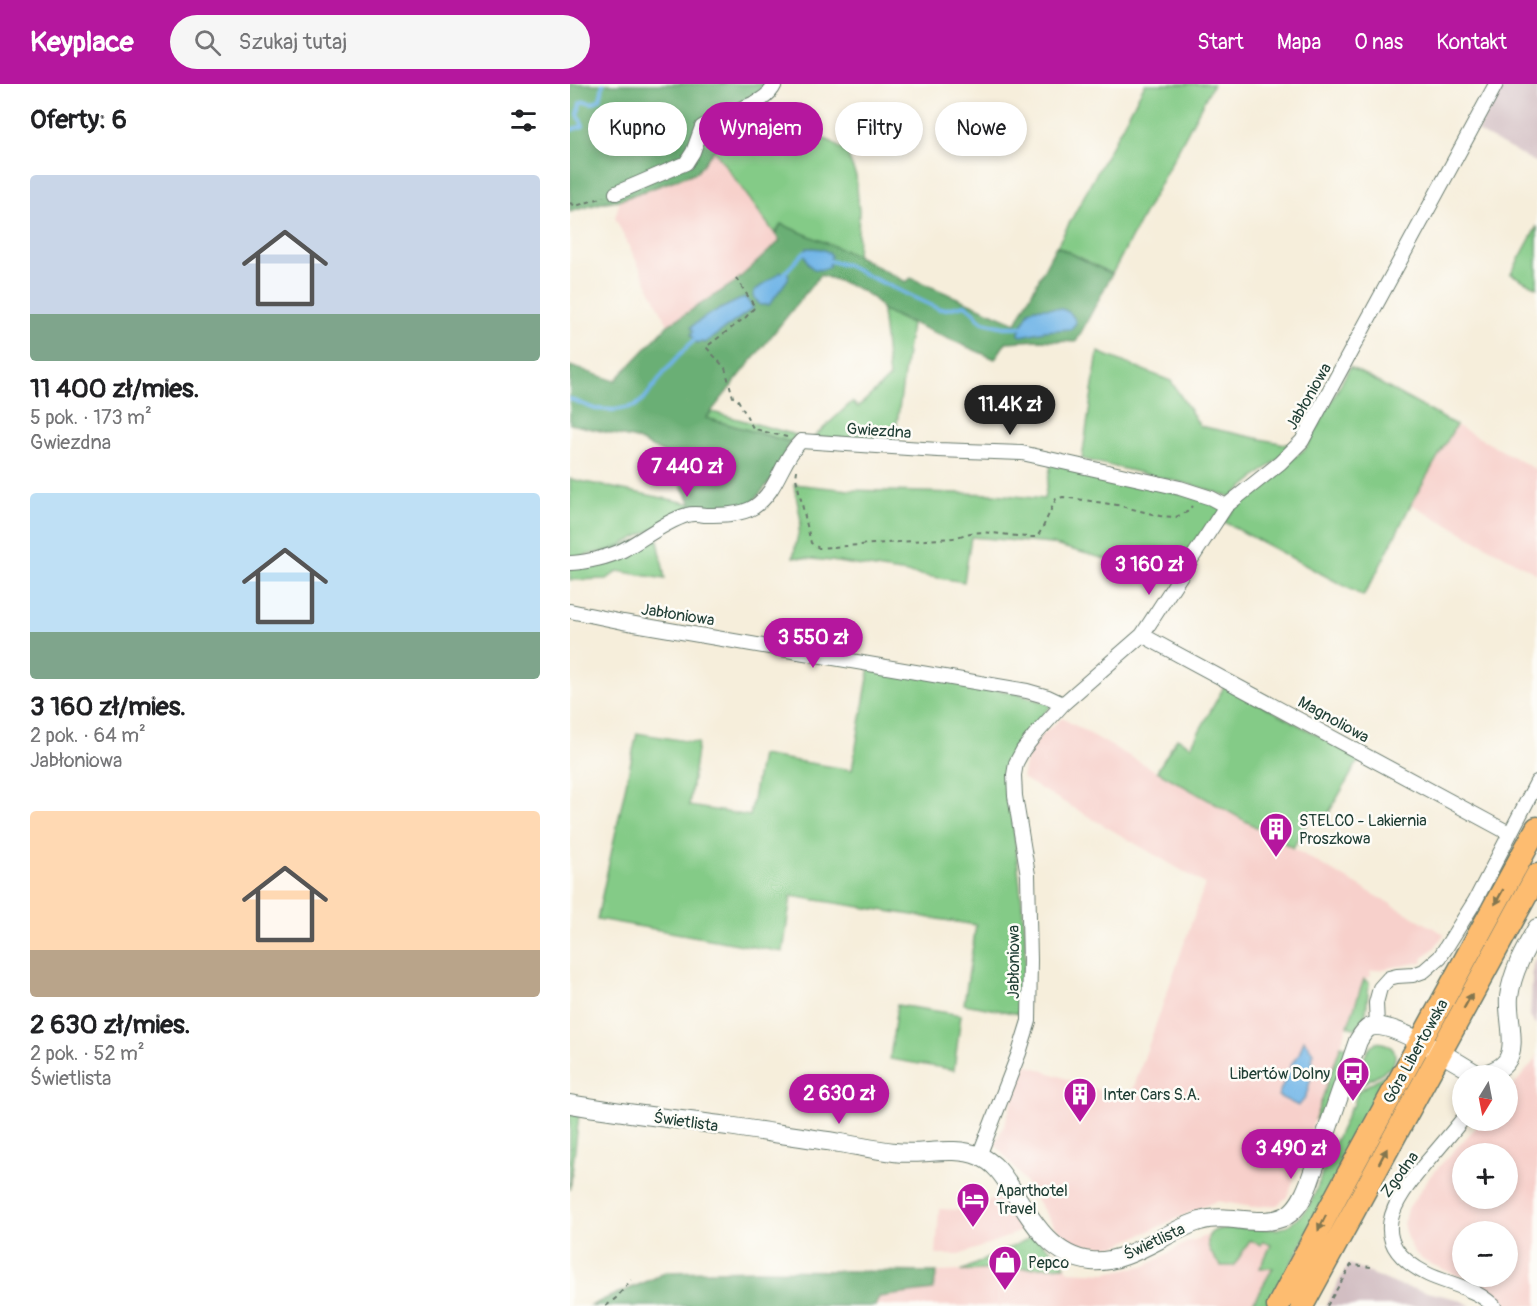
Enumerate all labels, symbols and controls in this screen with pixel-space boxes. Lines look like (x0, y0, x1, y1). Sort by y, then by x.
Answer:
search box (170, 15, 590, 69)
text: Keyplace (30, 25, 134, 60)
icon: search (191, 26, 224, 59)
text: Szukaj tutaj (239, 28, 347, 56)
text: Start (1197, 29, 1244, 56)
text: Mapa (1277, 29, 1321, 56)
text: O nas (1354, 29, 1403, 56)
text: Kontakt (1436, 29, 1507, 56)
chip: Kupno (588, 102, 687, 156)
chip: Wynajem (699, 102, 823, 156)
chip: Filtry (835, 102, 923, 156)
chip: Nowe (935, 102, 1027, 156)
text: Oferty: 6 (30, 104, 127, 136)
icon: filters (507, 104, 540, 137)
icon: home (231, 214, 339, 322)
street label: Jabłoniowa (1282, 359, 1336, 434)
text: 11 400 zł/mies. (30, 373, 199, 405)
pin: 11.4K zł (948, 385, 1072, 436)
text: 11.4K zł (978, 392, 1042, 417)
text: 5 pok. · 173 m² (30, 405, 152, 430)
street label: Gwiezdna (846, 419, 912, 443)
text: Gwiezdna (30, 430, 111, 455)
pin: 7 440 zł (625, 447, 749, 498)
text: 7 440 zł (651, 454, 723, 479)
icon: home (231, 532, 339, 640)
pin: 3 160 zł (1087, 545, 1211, 596)
text: 3 160 zł (1115, 552, 1183, 577)
street label: Jabłoniowa (640, 599, 716, 631)
pin: 3 550 zł (751, 618, 875, 669)
text: 3 550 zł (778, 625, 848, 650)
text: 3 160 zł/mies. (30, 691, 186, 723)
street label: Magnoliowa (1294, 692, 1373, 748)
text: 2 pok. · 64 m² (30, 723, 146, 748)
text: Jabłoniowa (30, 748, 122, 773)
building icon: STELCO - Lakiernia Proszkowa (1258, 811, 1294, 858)
place label: STELCO - Lakiernia Proszkowa (1299, 811, 1427, 849)
icon: home (231, 850, 339, 958)
one-way arrow (1494, 889, 1504, 906)
street label: Jabłoniowa (1004, 925, 1024, 999)
one-way arrow (1463, 993, 1473, 1010)
street label: Góra Libertowska (1379, 996, 1453, 1107)
text: 2 630 zł/mies. (30, 1009, 190, 1041)
text: 2 pok. · 52 m² (30, 1041, 145, 1066)
bus stop icon: Libertów Dolny (1335, 1055, 1371, 1102)
place label: Libertów Dolny (1229, 1064, 1330, 1084)
north arrow (1452, 1065, 1518, 1131)
map controls (1452, 1065, 1518, 1287)
text: Świetlista (30, 1066, 111, 1091)
pin: 2 630 zł (777, 1074, 901, 1125)
building icon: Inter Cars S.A. (1062, 1076, 1098, 1123)
text: 2 630 zł (803, 1081, 875, 1106)
place label: Inter Cars S.A. (1103, 1085, 1200, 1105)
street label: Świetlista (652, 1108, 720, 1136)
pin: 3 490 zł (1229, 1129, 1353, 1180)
text: 3 490 zł (1256, 1136, 1326, 1161)
button: + (1452, 1143, 1518, 1209)
one-way arrow (1378, 1147, 1388, 1164)
street label: Zgodna (1376, 1148, 1423, 1201)
hotel icon: Aparthotel Travel (955, 1181, 991, 1228)
place label: Aparthotel Travel (996, 1181, 1068, 1219)
one-way arrow (1318, 1214, 1327, 1231)
street label: Świetlista (1121, 1219, 1188, 1265)
button: − (1452, 1221, 1518, 1287)
shop icon: Pepco (987, 1244, 1023, 1291)
place label: Pepco (1028, 1253, 1069, 1273)

